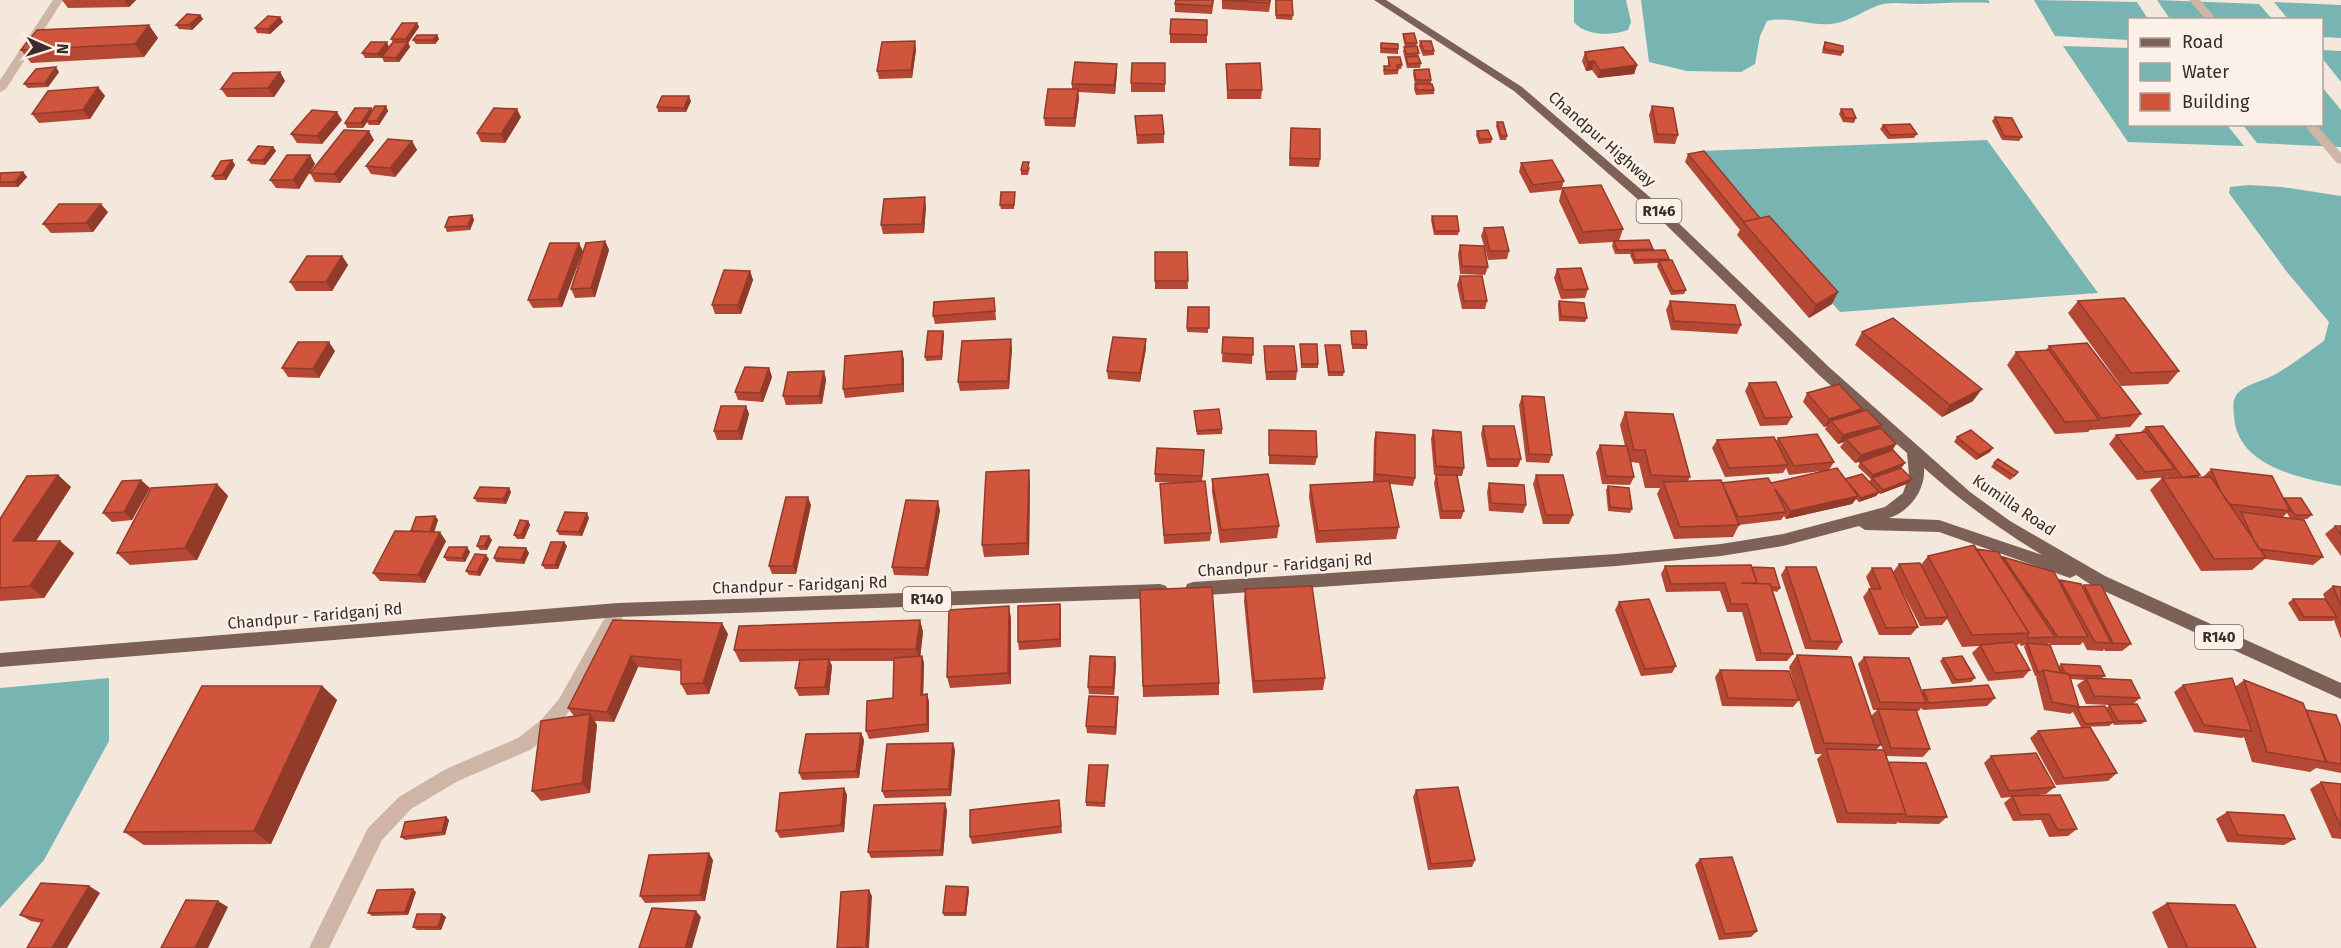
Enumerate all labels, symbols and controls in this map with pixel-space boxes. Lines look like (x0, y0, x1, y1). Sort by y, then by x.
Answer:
north arrow (18, 18, 78, 78)
legend (2128, 18, 2323, 126)
text: Road (2182, 31, 2224, 53)
text: N (53, 43, 72, 55)
text: Water (2182, 61, 2229, 83)
street label: Chandpur Highway (1545, 87, 1660, 191)
text: Building (2182, 91, 2250, 113)
road number: R146 (1636, 199, 1682, 223)
street label: Kumilla Road (1969, 470, 2059, 540)
street label: Chandpur - Faridganj Rd (1197, 549, 1373, 581)
street label: Chandpur - Faridganj Rd (712, 572, 888, 598)
road number: R140 (903, 587, 951, 611)
street label: Chandpur - Faridganj Rd (227, 599, 403, 633)
road number: R140 (2195, 625, 2243, 649)

